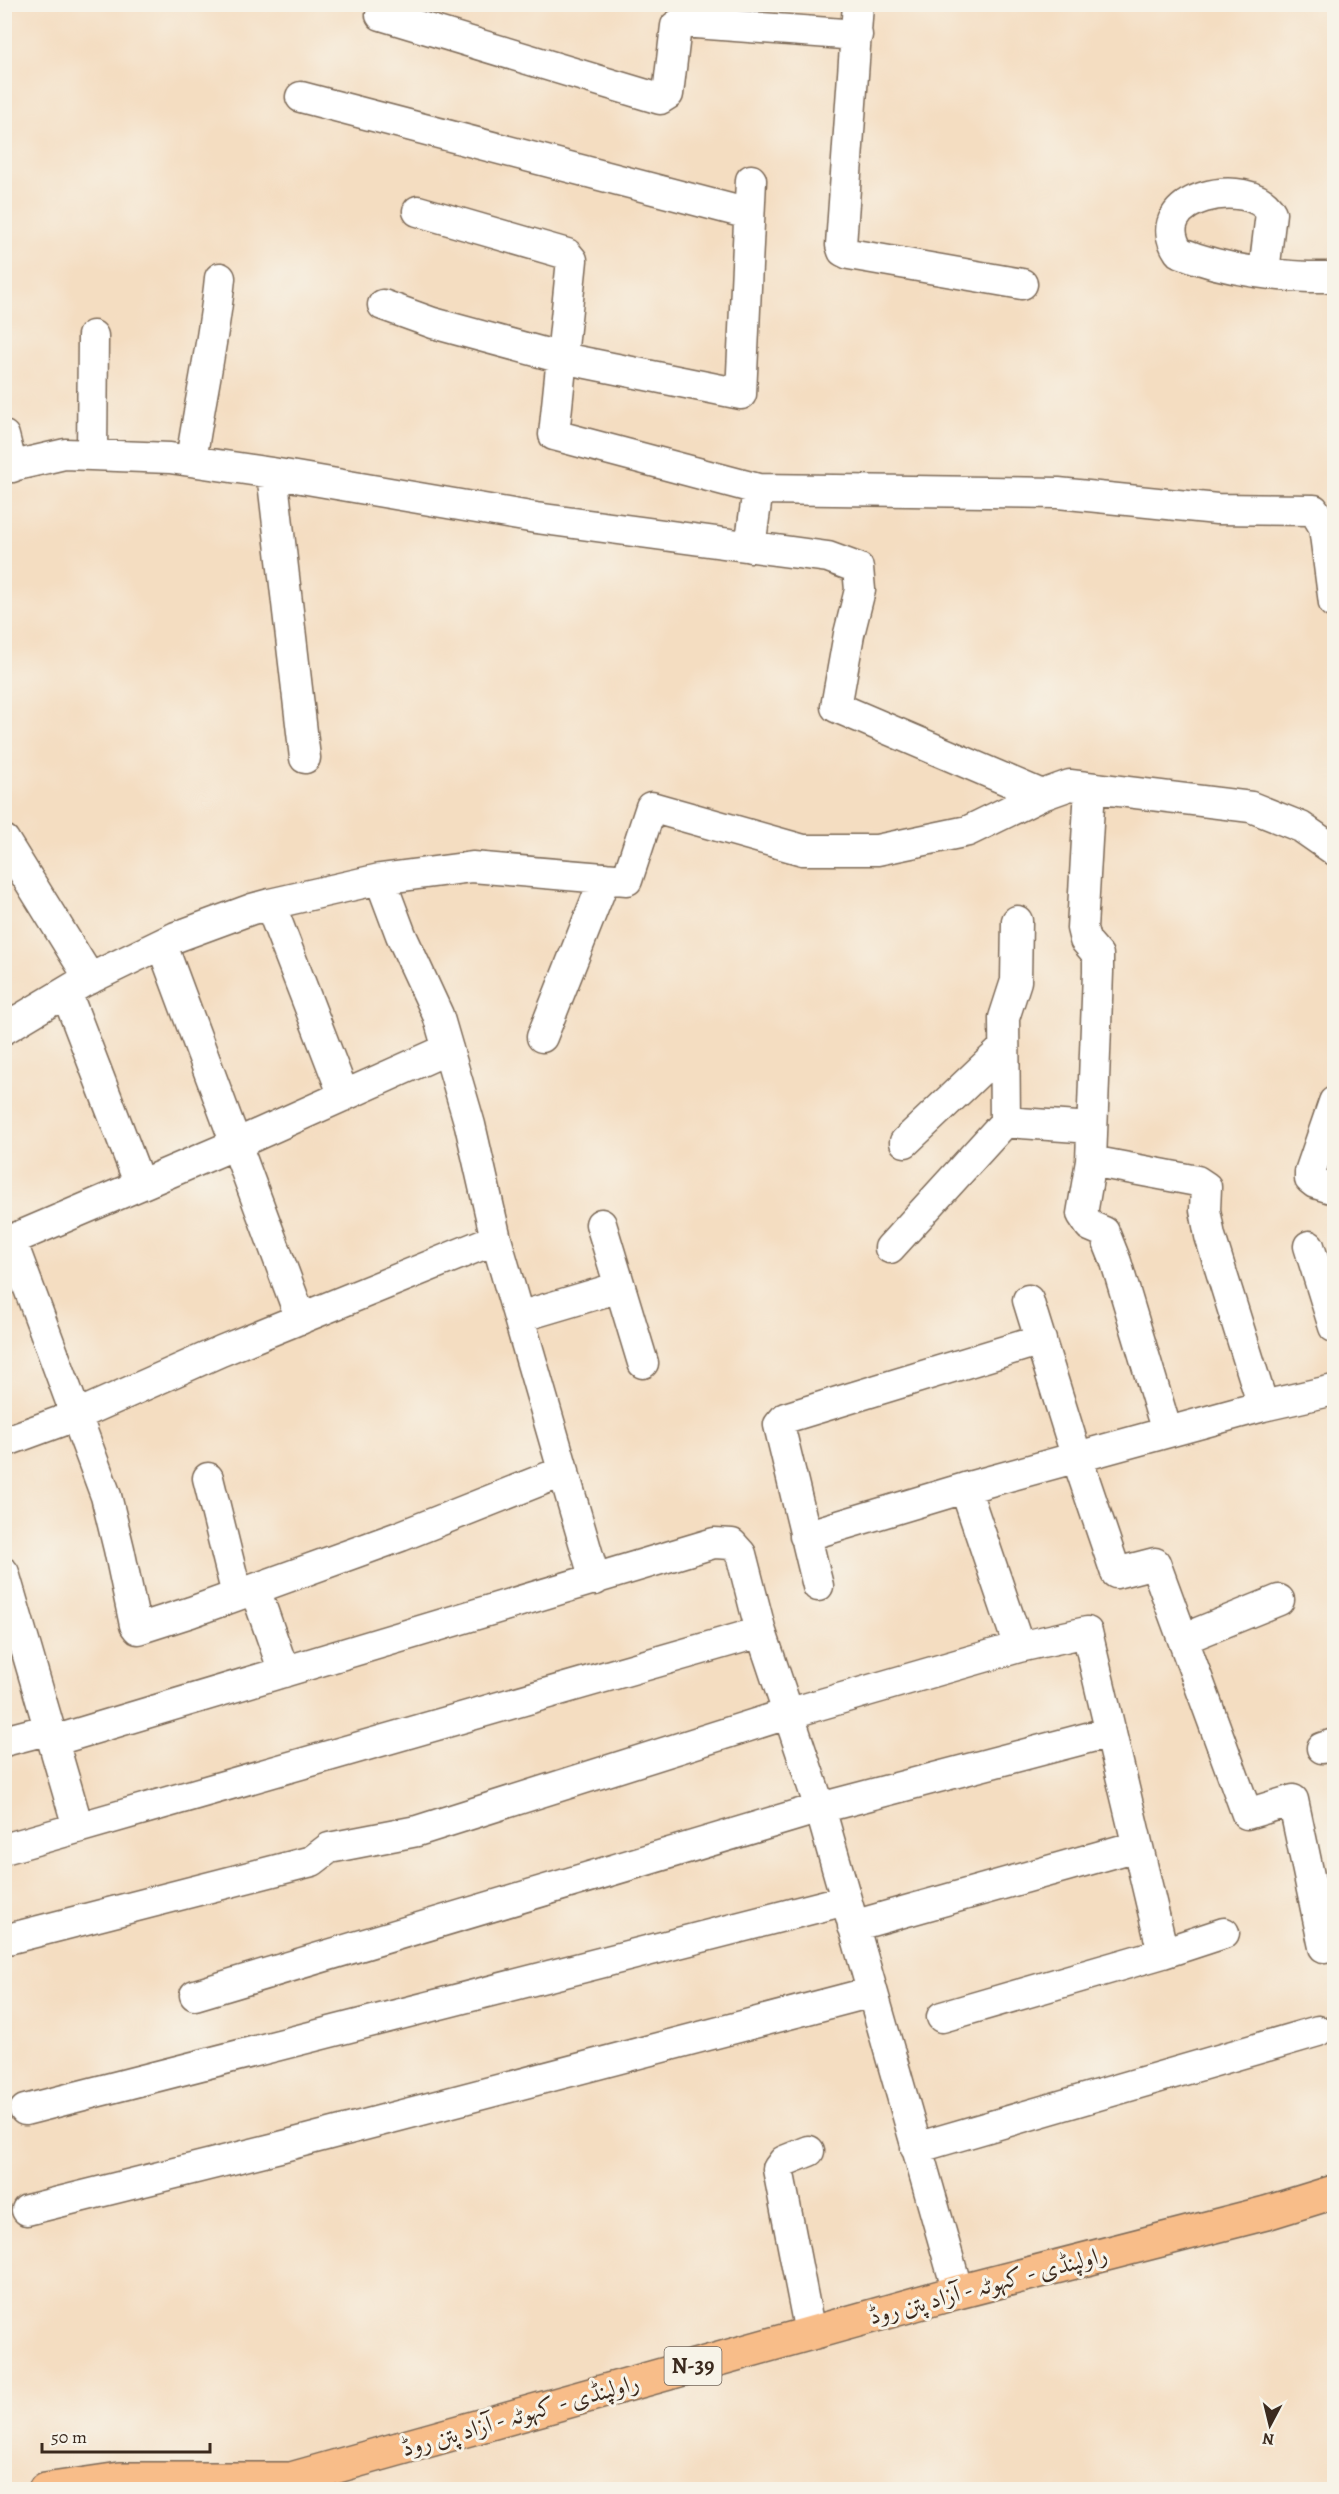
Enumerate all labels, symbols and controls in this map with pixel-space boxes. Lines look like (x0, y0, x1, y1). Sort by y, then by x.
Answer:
street label: راولپنڈی - کہوٹہ - آزاد پتن روڈ (865, 2238, 1111, 2333)
road number: N-39 (664, 2347, 722, 2385)
street label: راولپنڈی - کہوٹہ - آزاد پتن روڈ (397, 2366, 643, 2465)
north arrow (1240, 2395, 1300, 2455)
scale bar (42, 2416, 210, 2454)
text: 50 m (51, 2425, 87, 2449)
text: N (1261, 2427, 1275, 2451)

